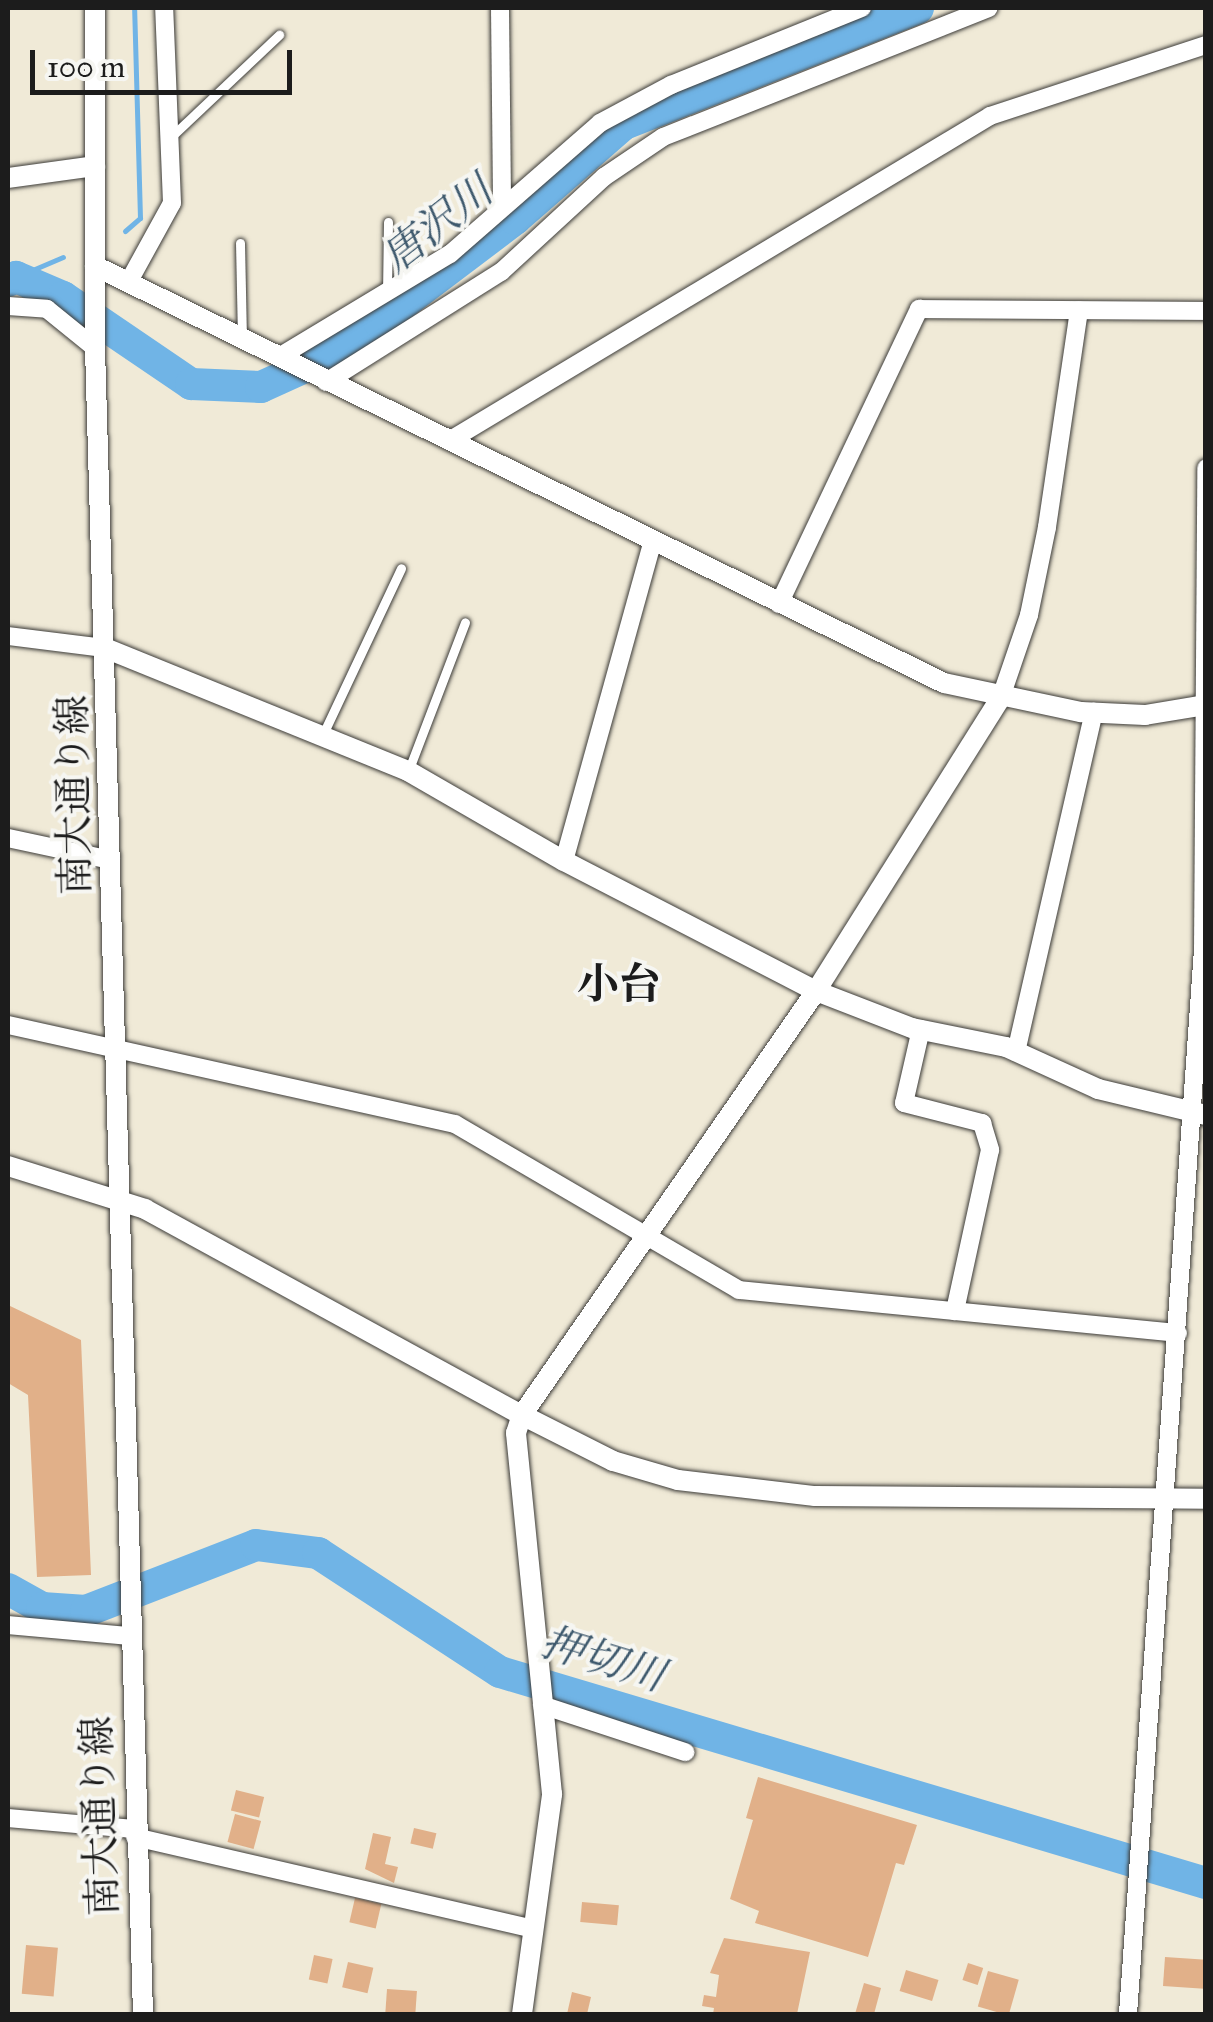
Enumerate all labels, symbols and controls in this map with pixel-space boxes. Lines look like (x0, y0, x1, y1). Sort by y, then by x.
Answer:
scale bar (35, 30, 298, 92)
text: 100 m (47, 49, 125, 85)
water label: 唐沢川 (372, 165, 502, 283)
street label: 南大通り線 (48, 695, 100, 895)
district label: 小台 (577, 959, 661, 1009)
water label: 押切川 (535, 1616, 671, 1702)
street label: 南大通り線 (73, 1715, 127, 1917)

